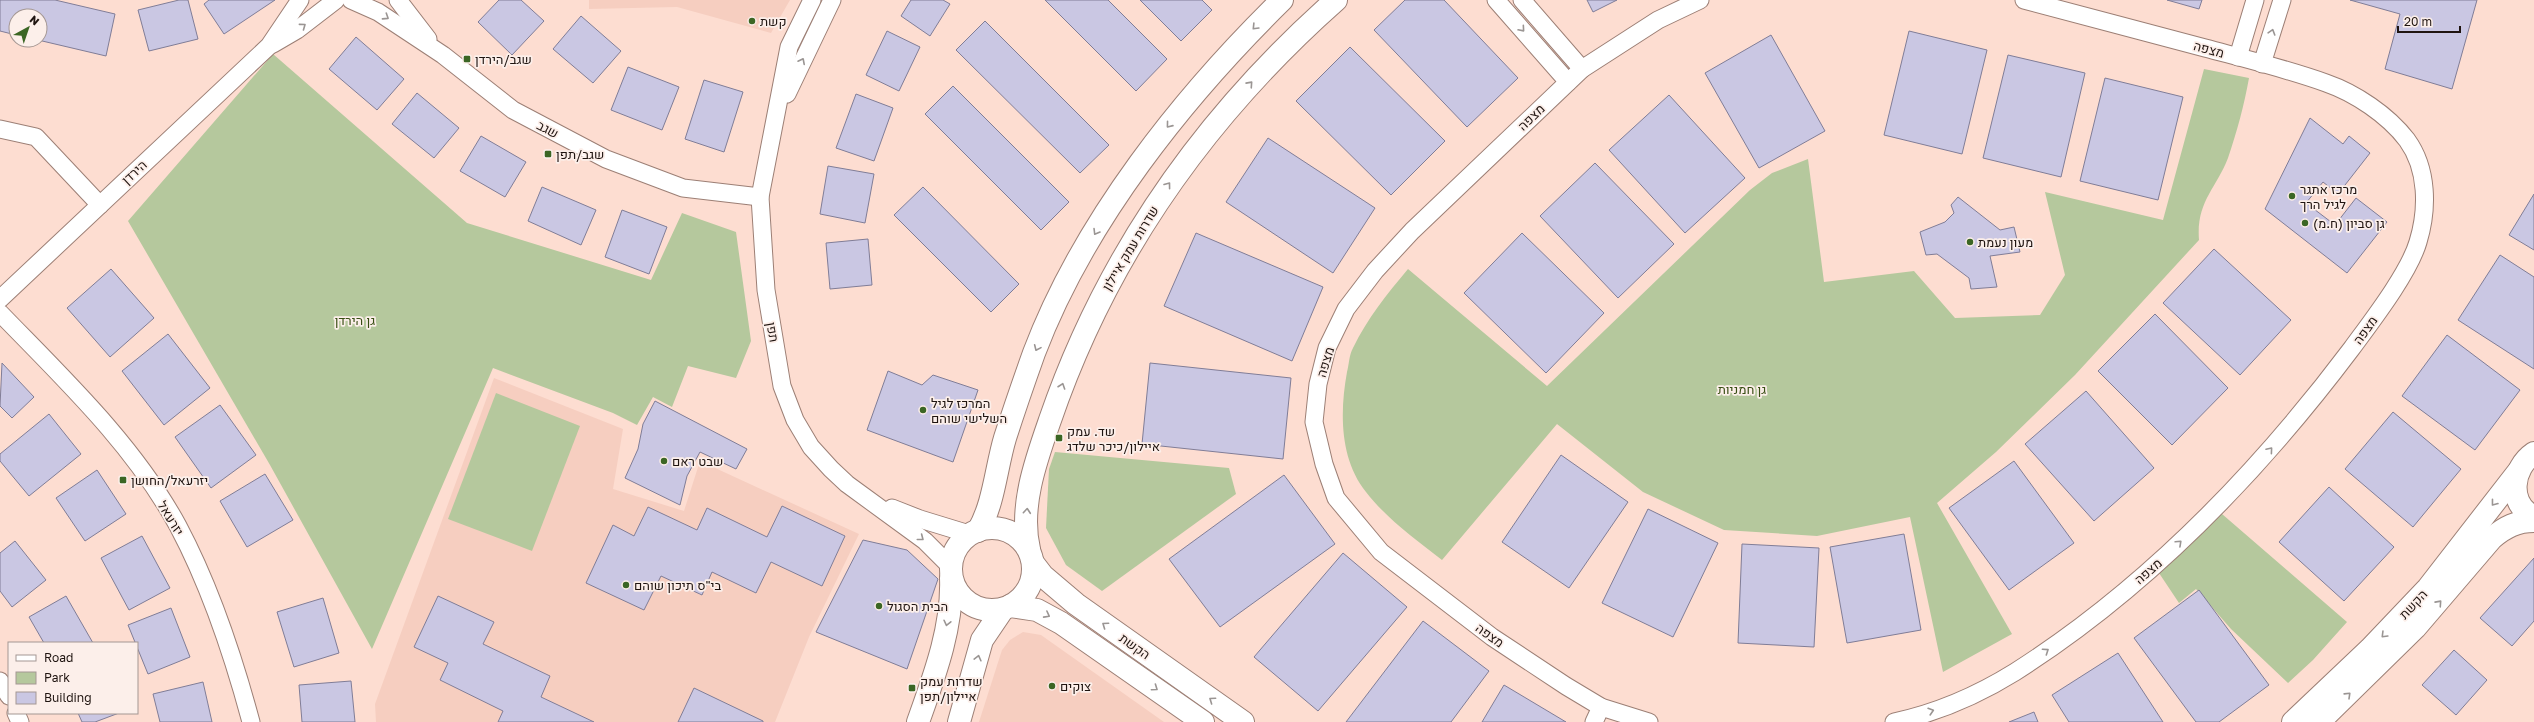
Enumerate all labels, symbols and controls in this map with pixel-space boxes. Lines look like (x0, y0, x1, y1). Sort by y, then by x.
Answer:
north arrow (8, 8, 48, 48)
scale bar (2398, 8, 2460, 34)
text: N (27, 12, 42, 28)
one-way arrow (382, 12, 389, 19)
place label: קשת (760, 13, 787, 29)
text: 20 m (2404, 14, 2432, 29)
marker: קשת (747, 16, 757, 26)
one-way arrow (1252, 22, 1259, 30)
one-way arrow (298, 24, 305, 31)
one-way arrow (1518, 25, 1525, 32)
one-way arrow (2267, 29, 2276, 36)
street label: מצפה (2192, 37, 2226, 61)
place label: שגב/הירדן (475, 51, 532, 67)
marker: שגב/הירדן (462, 54, 472, 64)
one-way arrow (797, 58, 805, 65)
one-way arrow (1246, 82, 1253, 89)
street label: מצפה (1514, 100, 1548, 134)
street label: שגב (534, 117, 562, 141)
one-way arrow (1166, 120, 1173, 127)
place label: שגב/תפן (556, 146, 604, 162)
marker: שגב/תפן (543, 149, 553, 159)
street label: הירדן (118, 156, 150, 188)
place label: מרכז אתגר לגיל הרך (2300, 181, 2357, 212)
one-way arrow (1164, 182, 1171, 189)
marker: מרכז אתגר לגיל הרך (2287, 191, 2297, 201)
street label: שדרות עמק איילון (1098, 203, 1162, 293)
place label: גן סביון (ח.מ) (2313, 215, 2385, 231)
marker: גן סביון (ח.מ) (2300, 218, 2310, 228)
one-way arrow (1093, 228, 1100, 235)
place label: מעון נעמת (1978, 234, 2033, 250)
marker: מעון נעמת (1965, 237, 1975, 247)
park label: גן הירדן (335, 312, 375, 328)
street label: מצפה (2349, 313, 2381, 347)
street label: תפן (763, 321, 783, 343)
one-way arrow (1033, 344, 1041, 351)
street label: מצפה (1313, 345, 1337, 379)
park label: גן חמניות (1718, 381, 1766, 397)
one-way arrow (1057, 382, 1065, 389)
place label: המרכז לגיל השלישי שוהם (931, 395, 1007, 426)
marker: המרכז לגיל השלישי שוהם (918, 405, 928, 415)
place label: שד. עמק איילון/כיכר שלדג (1067, 423, 1160, 454)
marker: שד. עמק איילון/כיכר שלדג (1054, 433, 1064, 443)
one-way arrow (2265, 447, 2272, 454)
place label: שבט ראם (672, 453, 723, 469)
marker: שבט ראם (659, 456, 669, 466)
place label: יזרעאל/החושן (131, 472, 208, 488)
marker: יזרעאל/החושן (118, 475, 128, 485)
street label: יזרעאל (154, 498, 188, 538)
one-way arrow (2491, 499, 2499, 506)
one-way arrow (1022, 508, 1031, 514)
one-way arrow (917, 533, 924, 540)
one-way arrow (2174, 540, 2182, 547)
street label: מצפה (2131, 555, 2165, 587)
place label: בי"ס תיכון שוהם (634, 577, 721, 593)
marker: בי"ס תיכון שוהם (621, 580, 631, 590)
street label: הקשת (2395, 586, 2431, 622)
place label: הבית הסגול (887, 598, 948, 614)
one-way arrow (2434, 600, 2441, 607)
marker: הבית הסגול (874, 601, 884, 611)
one-way arrow (1043, 611, 1050, 618)
street label: מצפה (1473, 619, 1507, 651)
one-way arrow (943, 620, 951, 627)
one-way arrow (1102, 622, 1109, 630)
street label: הקשת (1116, 630, 1154, 662)
one-way arrow (2381, 630, 2389, 638)
legend (8, 642, 138, 714)
one-way arrow (2042, 648, 2049, 656)
text: Road (44, 650, 73, 665)
one-way arrow (973, 655, 982, 662)
text: Park (44, 670, 70, 685)
place label: שדרות עמק איילון/תפן (920, 673, 983, 704)
place label: צוקים (1060, 678, 1091, 694)
marker: צוקים (1047, 681, 1057, 691)
marker: שדרות עמק איילון/תפן (907, 683, 917, 693)
one-way arrow (1150, 683, 1157, 690)
text: Building (44, 690, 92, 705)
one-way arrow (2343, 692, 2351, 700)
one-way arrow (1209, 698, 1216, 705)
one-way arrow (1928, 707, 1935, 716)

